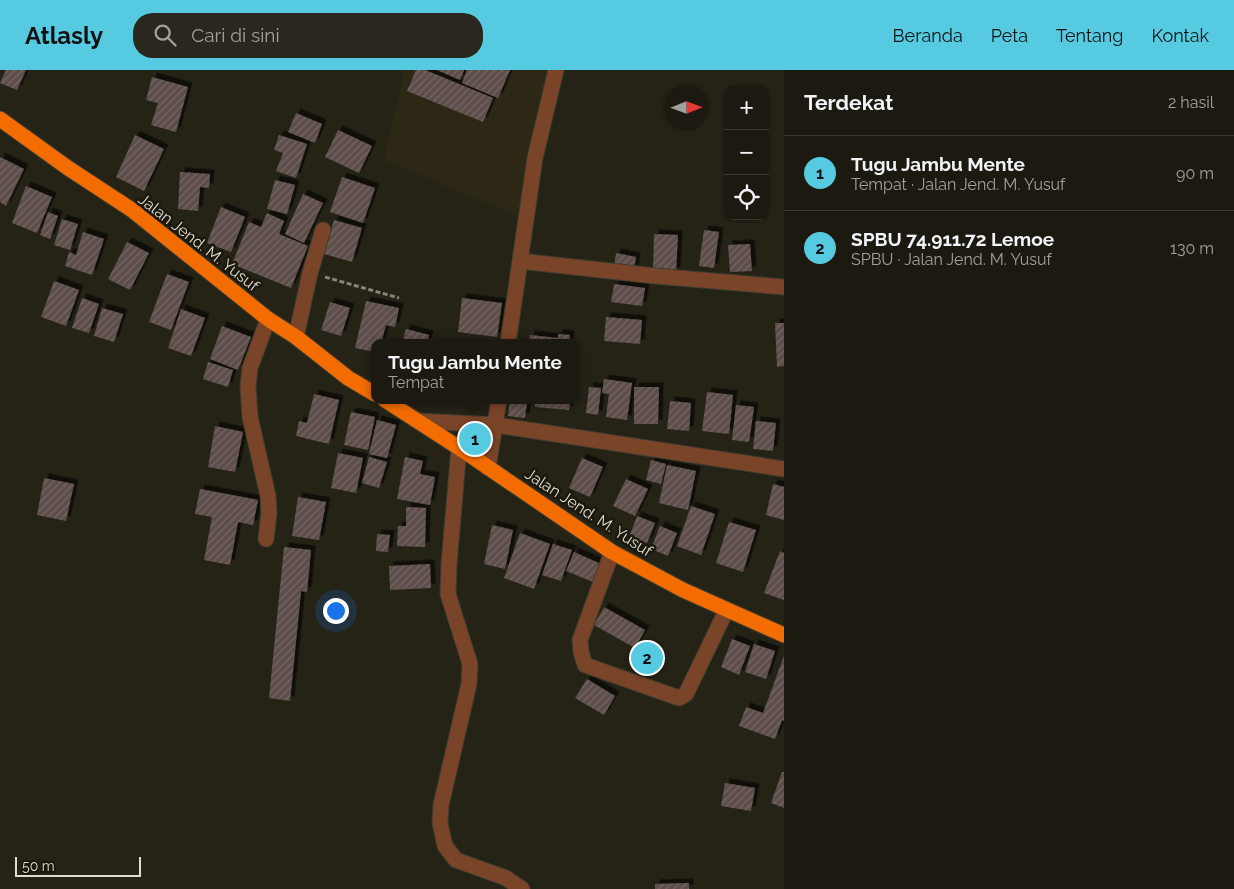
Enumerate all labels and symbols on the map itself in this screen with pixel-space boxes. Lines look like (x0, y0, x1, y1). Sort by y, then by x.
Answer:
north arrow (664, 85, 709, 130)
street label: Jalan Jend. M. Yusuf (135, 189, 263, 296)
pin: 1 (459, 420, 491, 458)
street label: Jalan Jend. M. Yusuf (522, 464, 656, 561)
your location (323, 598, 349, 624)
pin: 2 (631, 639, 663, 677)
scale bar (15, 854, 141, 877)

